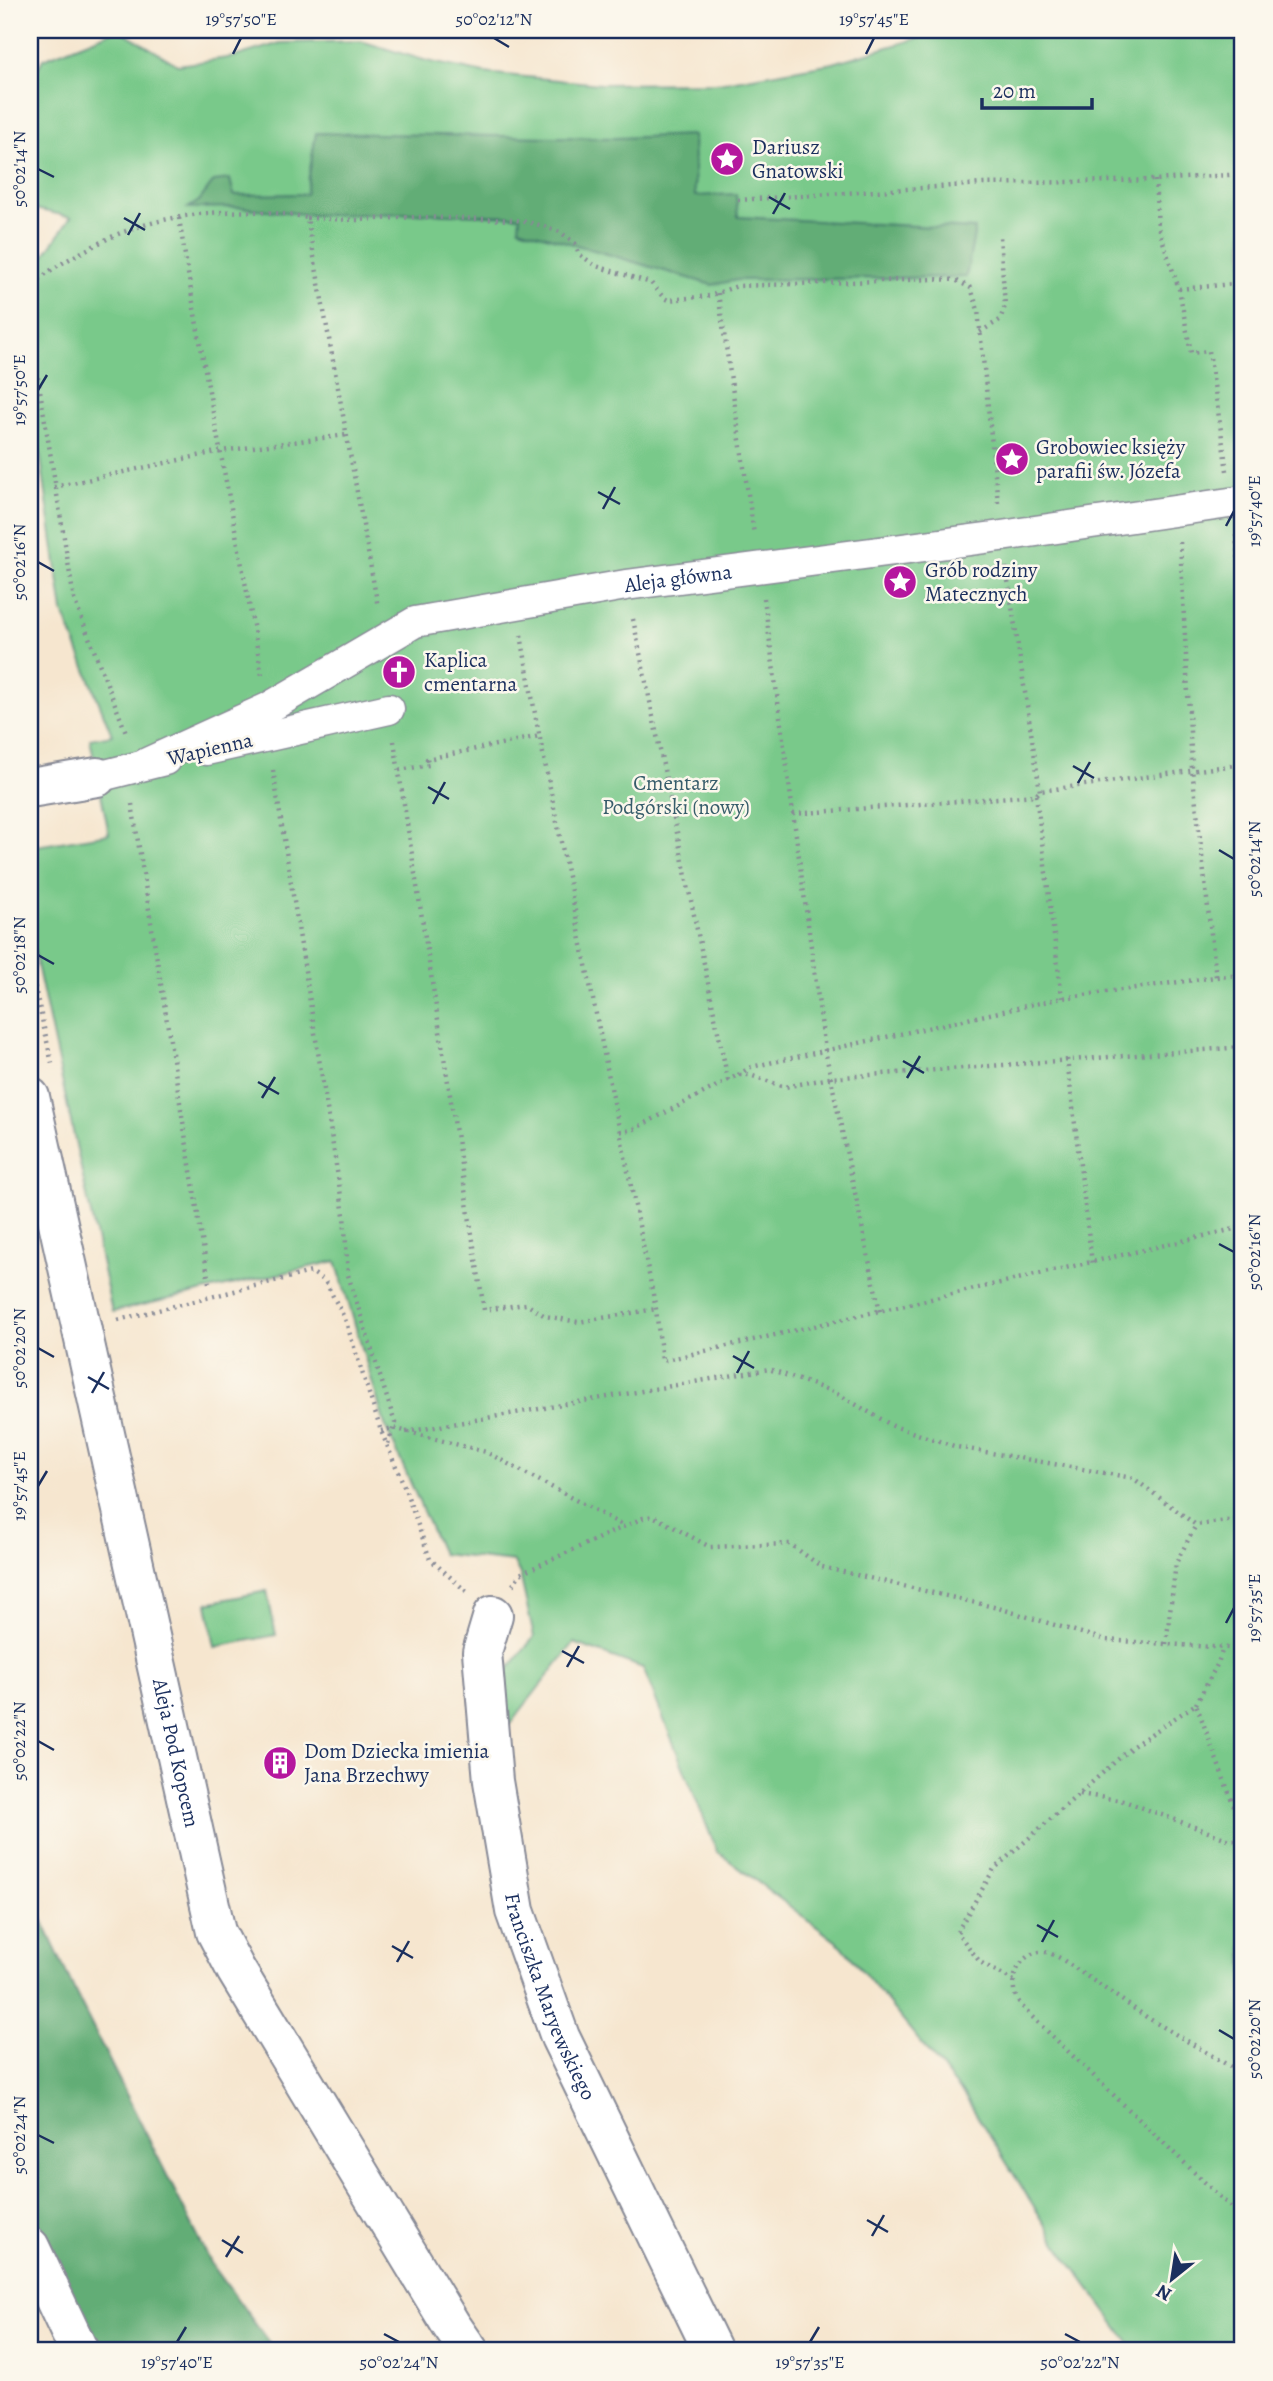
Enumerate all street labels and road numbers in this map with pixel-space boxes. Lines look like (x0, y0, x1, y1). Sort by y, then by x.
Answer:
street label: Aleja główna (622, 557, 734, 599)
street label: Wapienna (164, 726, 256, 773)
street label: Aleja Pod Kopcem (146, 1675, 206, 1830)
street label: Franciszka Maryewskiego (498, 1891, 603, 2105)

